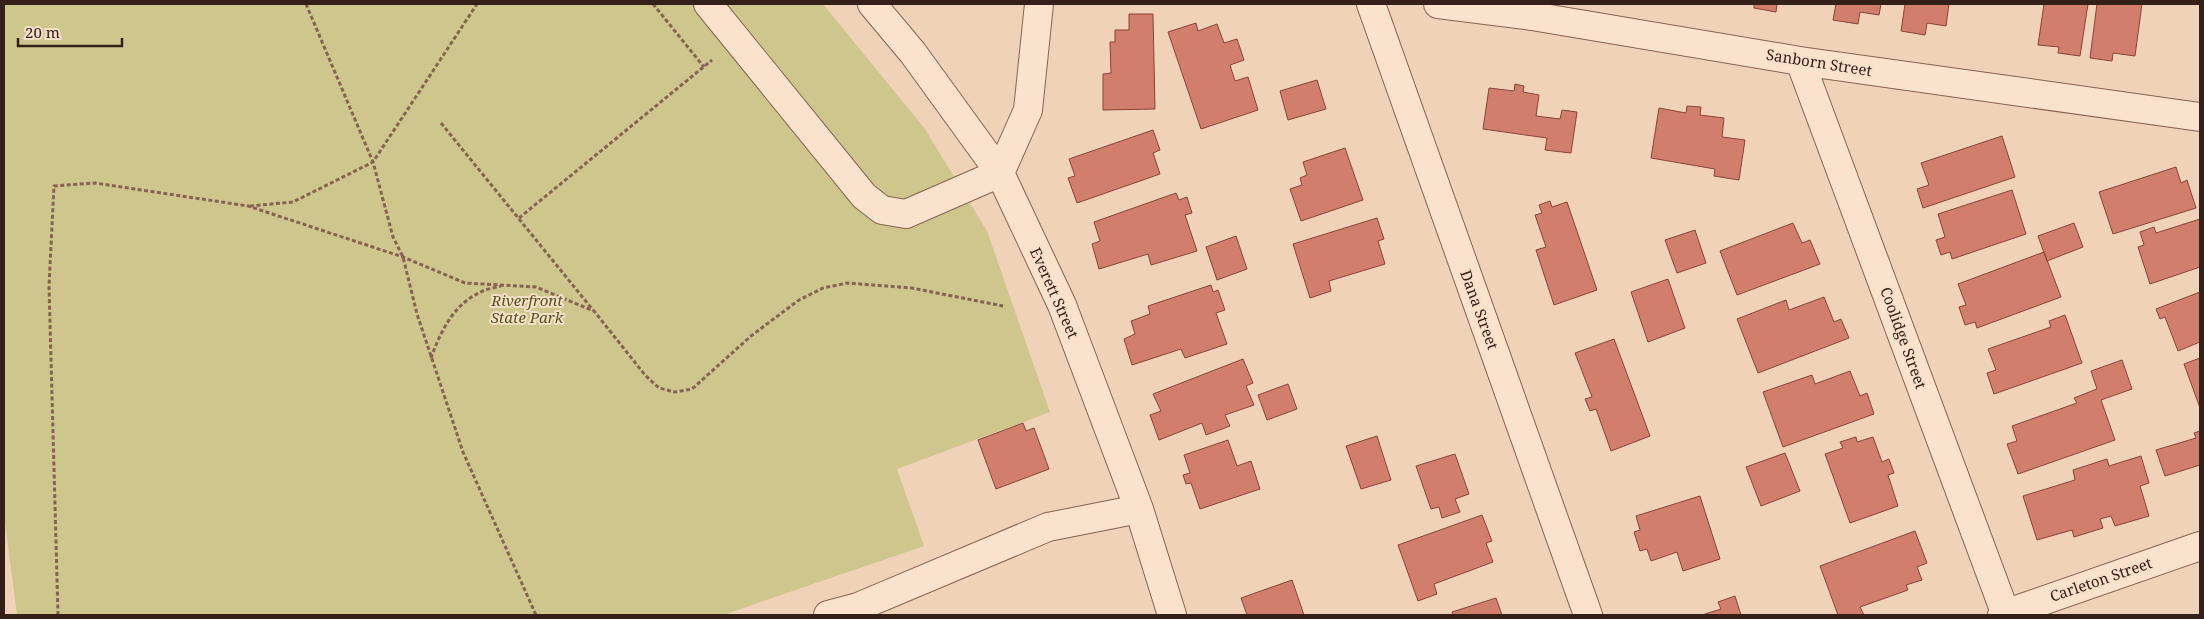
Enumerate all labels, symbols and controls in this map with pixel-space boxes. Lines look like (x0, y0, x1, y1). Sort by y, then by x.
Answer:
scale bar (18, 15, 121, 47)
text: 20 m (25, 22, 60, 42)
street label: Sanborn Street (1765, 44, 1873, 80)
street label: Everett Street (1026, 244, 1084, 341)
street label: Dana Street (1456, 267, 1504, 352)
street label: Coolidge Street (1876, 284, 1932, 391)
park label: Riverfront State Park (490, 290, 564, 327)
street label: Carleton Street (2047, 552, 2154, 606)

